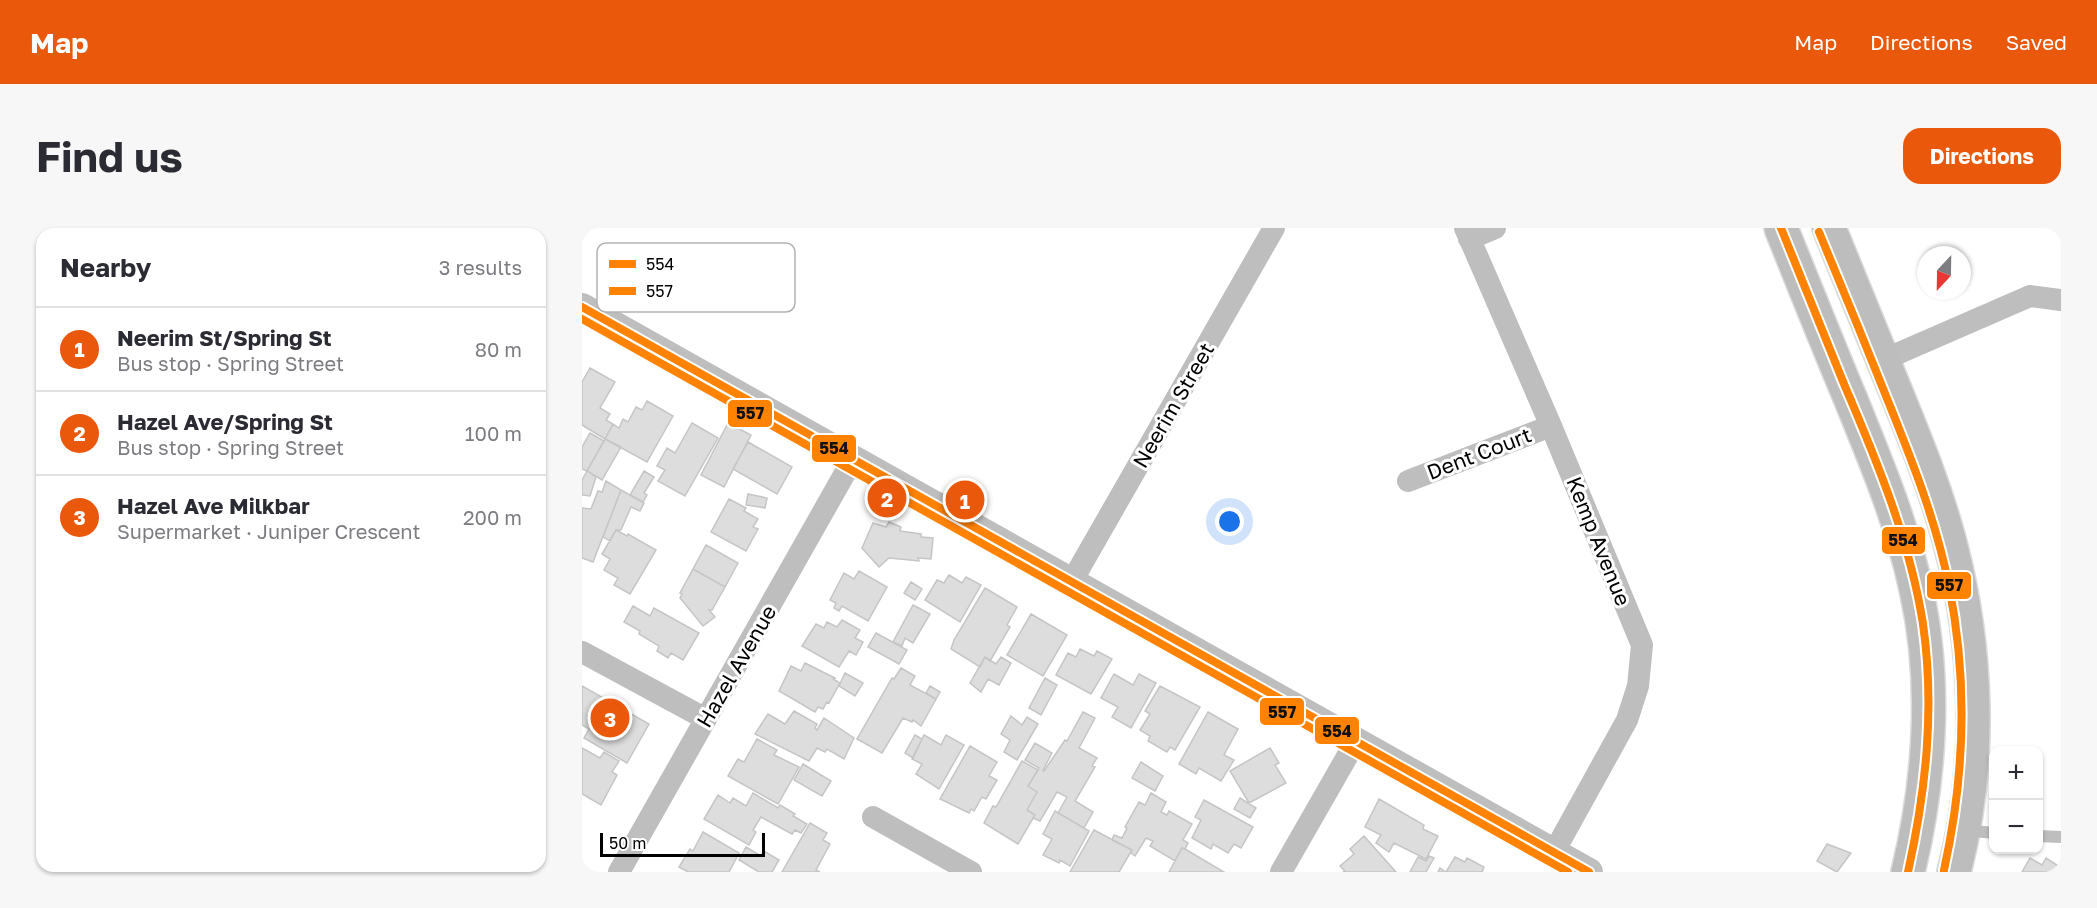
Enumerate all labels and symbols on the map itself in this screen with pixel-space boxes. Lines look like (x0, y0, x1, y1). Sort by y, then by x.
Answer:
legend (597, 243, 795, 312)
north arrow (1917, 246, 1971, 300)
text: 554 (646, 254, 674, 274)
text: 557 (646, 281, 673, 301)
street label: Neerim Street (1127, 338, 1219, 472)
line badge: 557 (727, 399, 773, 428)
text: 557 (736, 403, 764, 423)
street label: Dent Court (1423, 421, 1535, 485)
line badge: 554 (811, 434, 857, 463)
text: 554 (819, 438, 849, 458)
street label: Kemp Avenue (1561, 473, 1637, 609)
pin: 2 (868, 476, 906, 520)
pin: 1 (946, 478, 985, 522)
your location (1215, 507, 1244, 536)
line badge: 554 (1881, 526, 1926, 555)
text: 554 (1888, 530, 1918, 550)
line badge: 557 (1926, 571, 1972, 600)
text: 557 (1935, 575, 1963, 595)
street label: Hazel Avenue (691, 600, 781, 732)
pin: 3 (591, 696, 630, 740)
line badge: 557 (1259, 697, 1305, 726)
text: 557 (1268, 702, 1296, 722)
line badge: 554 (1314, 716, 1360, 745)
text: 554 (1322, 721, 1352, 741)
scale bar (600, 830, 765, 858)

